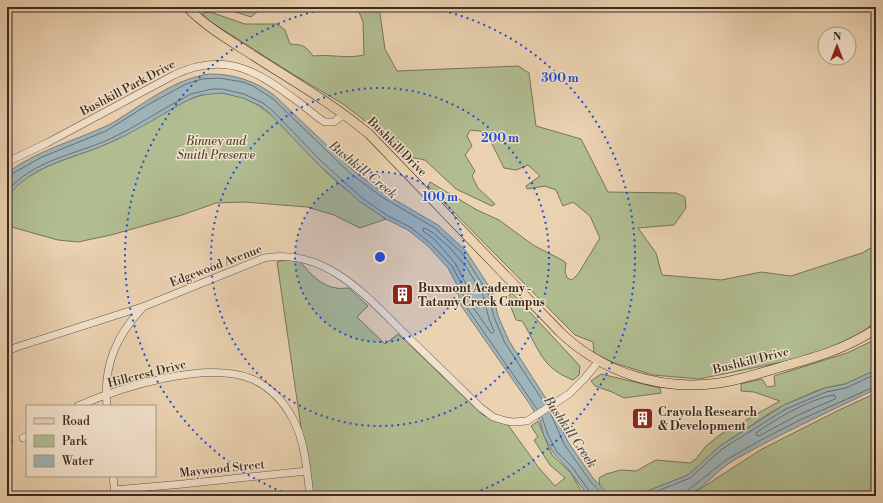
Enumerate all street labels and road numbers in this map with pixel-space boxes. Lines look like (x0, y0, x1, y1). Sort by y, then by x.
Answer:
street label: Bushkill Park Drive (77, 57, 178, 120)
street label: Bushkill Drive (363, 113, 430, 180)
street label: Edgewood Avenue (168, 241, 264, 291)
street label: Bushkill Drive (710, 344, 791, 378)
street label: Hillcrest Drive (106, 357, 188, 391)
street label: Maywood Street (178, 457, 266, 481)

